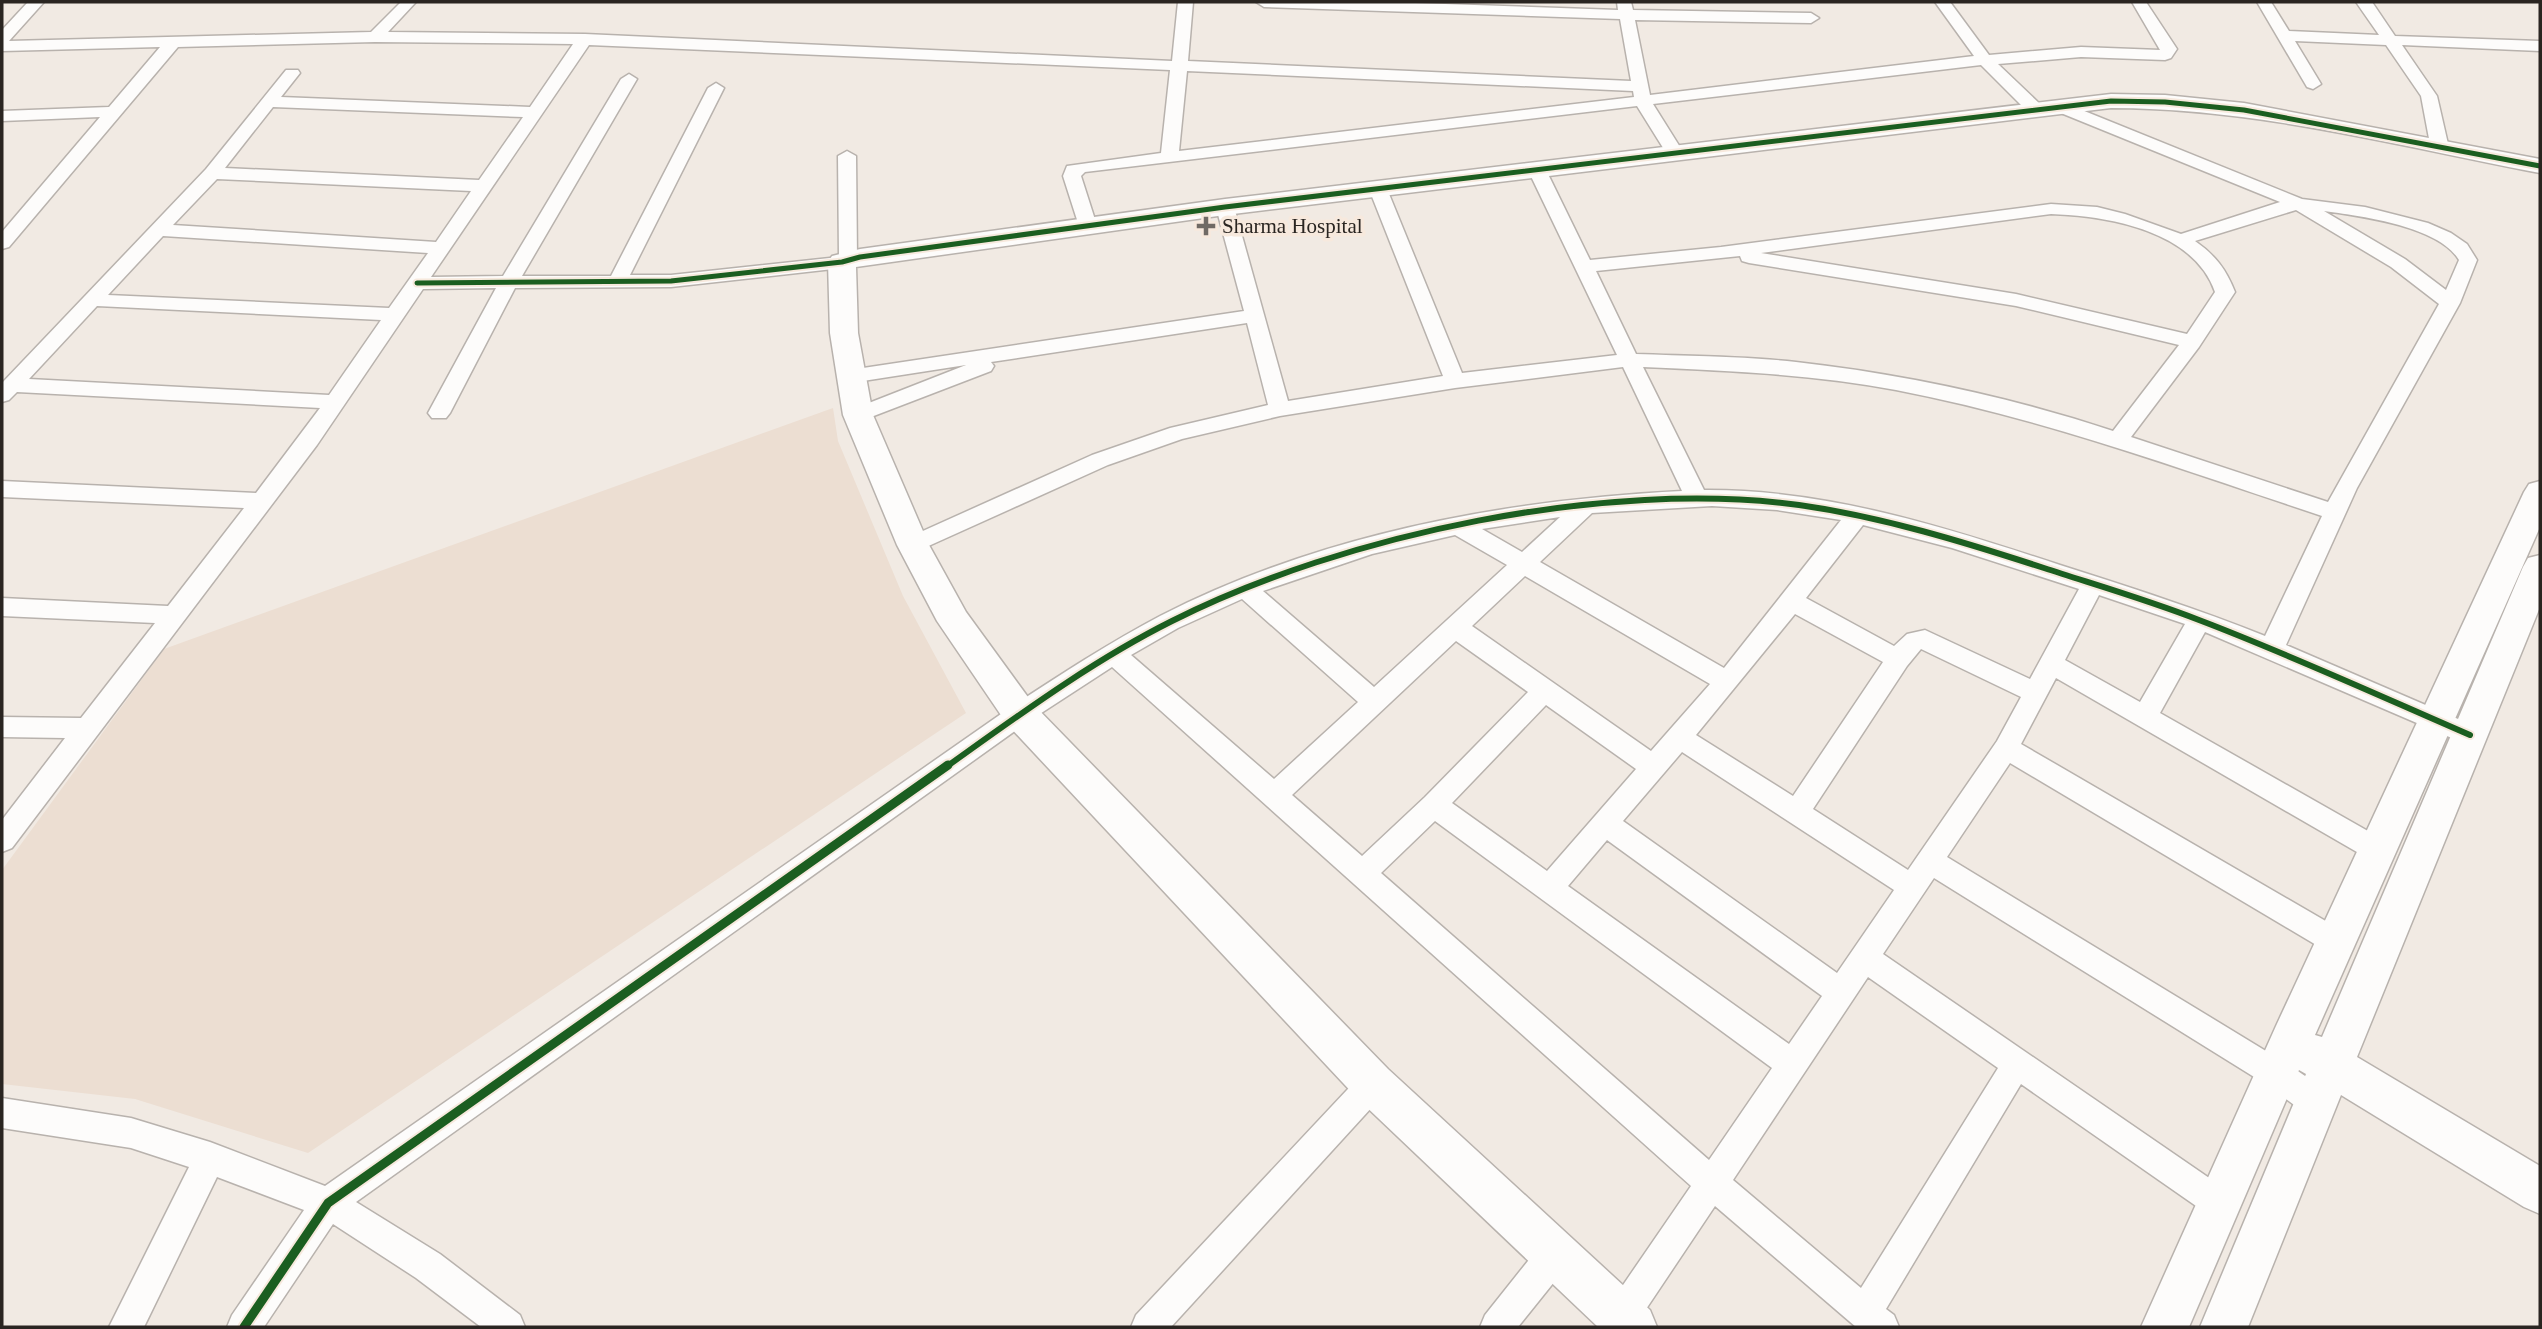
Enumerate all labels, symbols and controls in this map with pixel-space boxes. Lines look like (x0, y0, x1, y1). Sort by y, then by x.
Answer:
place label: Sharma Hospital (1222, 214, 1363, 238)
marker: Sharma Hospital (1196, 216, 1216, 236)

